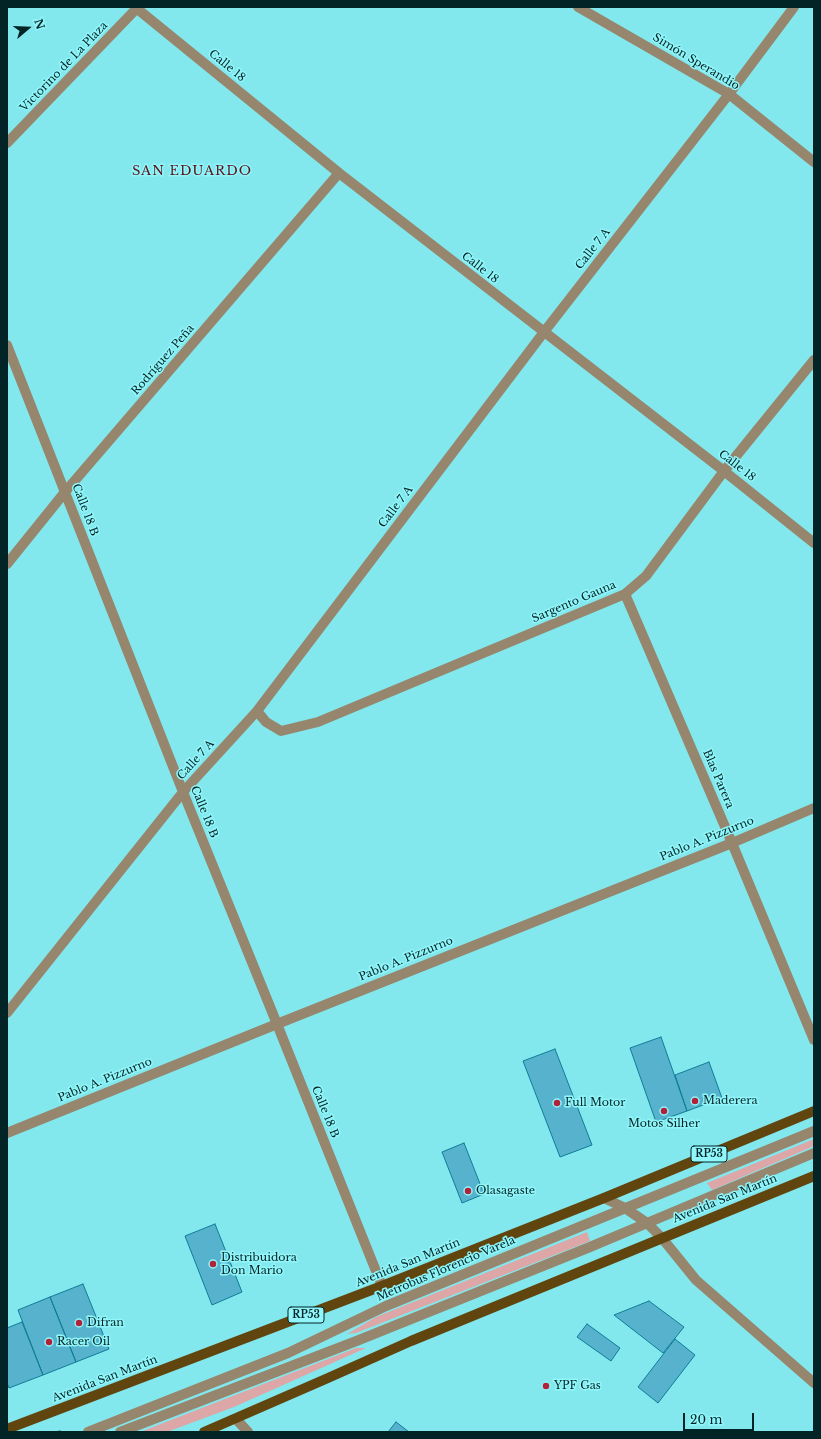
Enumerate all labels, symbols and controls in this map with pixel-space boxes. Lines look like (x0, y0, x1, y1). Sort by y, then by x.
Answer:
north arrow (8, 8, 48, 48)
text: N (31, 17, 48, 31)
street label: Victorino de La Plaza (18, 19, 110, 115)
street label: Simón Sperandio (650, 31, 742, 93)
street label: Calle 18 (206, 47, 248, 85)
district label: SAN EDUARDO (132, 163, 252, 179)
street label: Calle 7 A (573, 226, 613, 272)
street label: Calle 18 (459, 250, 501, 286)
street label: Rodríguez Peña (129, 322, 197, 398)
street label: Calle 18 (716, 448, 758, 484)
street label: Calle 18 B (69, 482, 101, 538)
street label: Calle 7 A (376, 484, 416, 530)
street label: Sargento Gauna (530, 578, 618, 626)
street label: Calle 7 A (175, 737, 217, 783)
street label: Blas Parera (700, 748, 736, 810)
street label: Calle 18 B (188, 784, 220, 840)
street label: Pablo A. Pizzurno (658, 814, 756, 864)
street label: Pablo A. Pizzurno (357, 934, 455, 984)
street label: Pablo A. Pizzurno (56, 1055, 154, 1105)
street label: Calle 18 B (309, 1084, 341, 1140)
place label: Maderera (703, 1094, 758, 1108)
place label: Full Motor (565, 1096, 626, 1110)
marker: Maderera (690, 1096, 700, 1106)
marker: Full Motor (552, 1098, 562, 1108)
marker: Motos Silher (659, 1106, 669, 1116)
place label: Motos Silher (628, 1117, 700, 1131)
road number: RP53 (691, 1146, 727, 1162)
street label: Avenida San Martín (671, 1172, 779, 1226)
place label: Olasagaste (476, 1184, 535, 1198)
marker: Olasagaste (463, 1186, 473, 1196)
street label: Metrobus Florencio Varela (375, 1234, 517, 1304)
street label: Avenida San Martín (354, 1236, 462, 1290)
place label: Distribuidora Don Mario (221, 1251, 297, 1277)
marker: Distribuidora Don Mario (208, 1259, 218, 1269)
road number: RP53 (288, 1307, 324, 1323)
place label: Difran (87, 1316, 124, 1330)
marker: Difran (74, 1318, 84, 1328)
place label: Racer Oil (57, 1335, 110, 1349)
marker: Racer Oil (44, 1337, 54, 1347)
street label: Avenida San Martín (51, 1353, 159, 1405)
place label: YPF Gas (554, 1379, 601, 1393)
marker: YPF Gas (541, 1381, 551, 1391)
scale bar (685, 1405, 756, 1431)
text: 20 m (690, 1412, 722, 1427)

